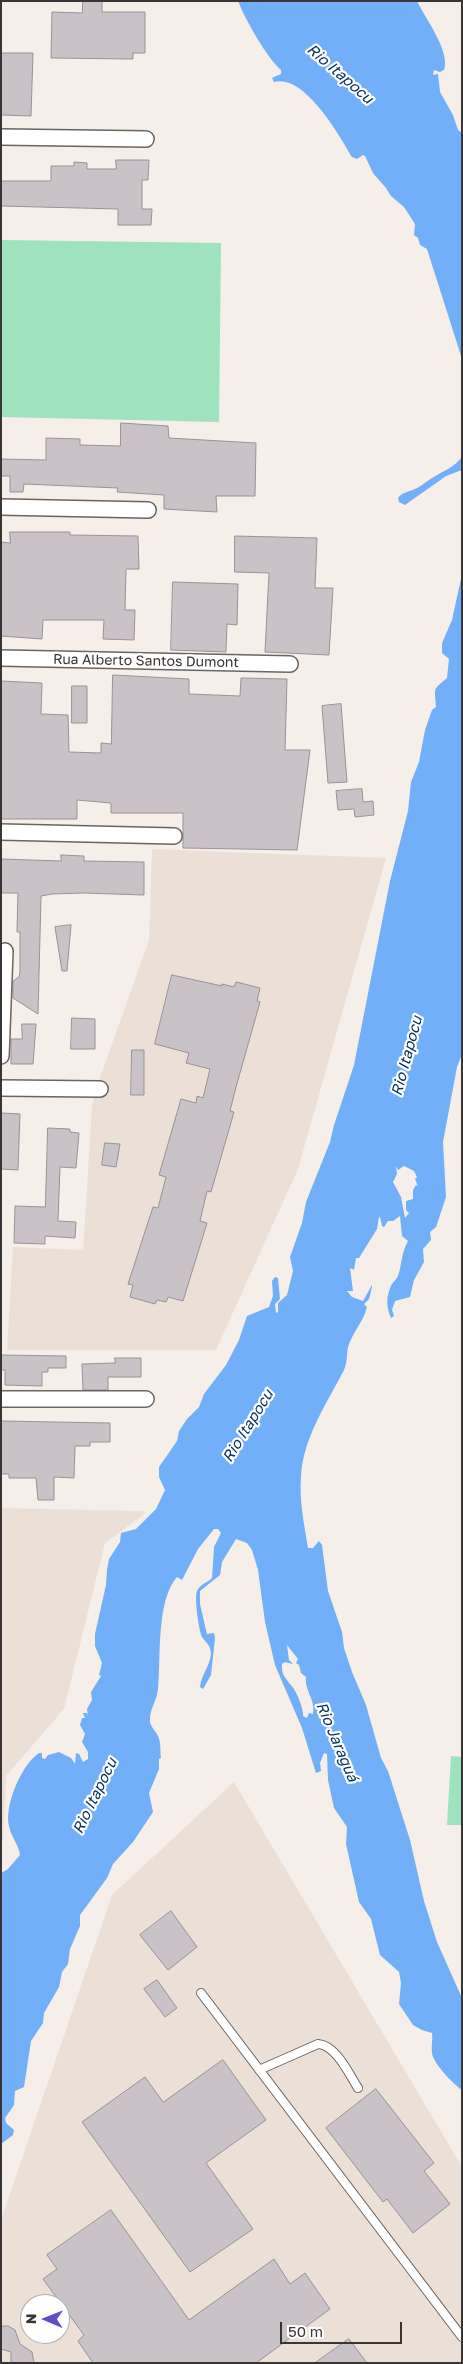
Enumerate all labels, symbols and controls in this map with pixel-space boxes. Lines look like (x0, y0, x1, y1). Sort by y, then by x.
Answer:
water label: Rio Itapocu (303, 40, 377, 108)
street label: Rua Alberto Santos Dumont (53, 651, 239, 671)
water label: Rio Itapocu (388, 1014, 426, 1098)
water label: Rio Itapocu (219, 1387, 277, 1465)
water label: Rio Jaraguá (312, 1699, 362, 1785)
water label: Rio Itapocu (69, 1755, 121, 1837)
north arrow (20, 2294, 70, 2344)
scale bar (283, 2312, 406, 2344)
text: N (22, 2313, 39, 2324)
text: 50 m (288, 2322, 323, 2340)

